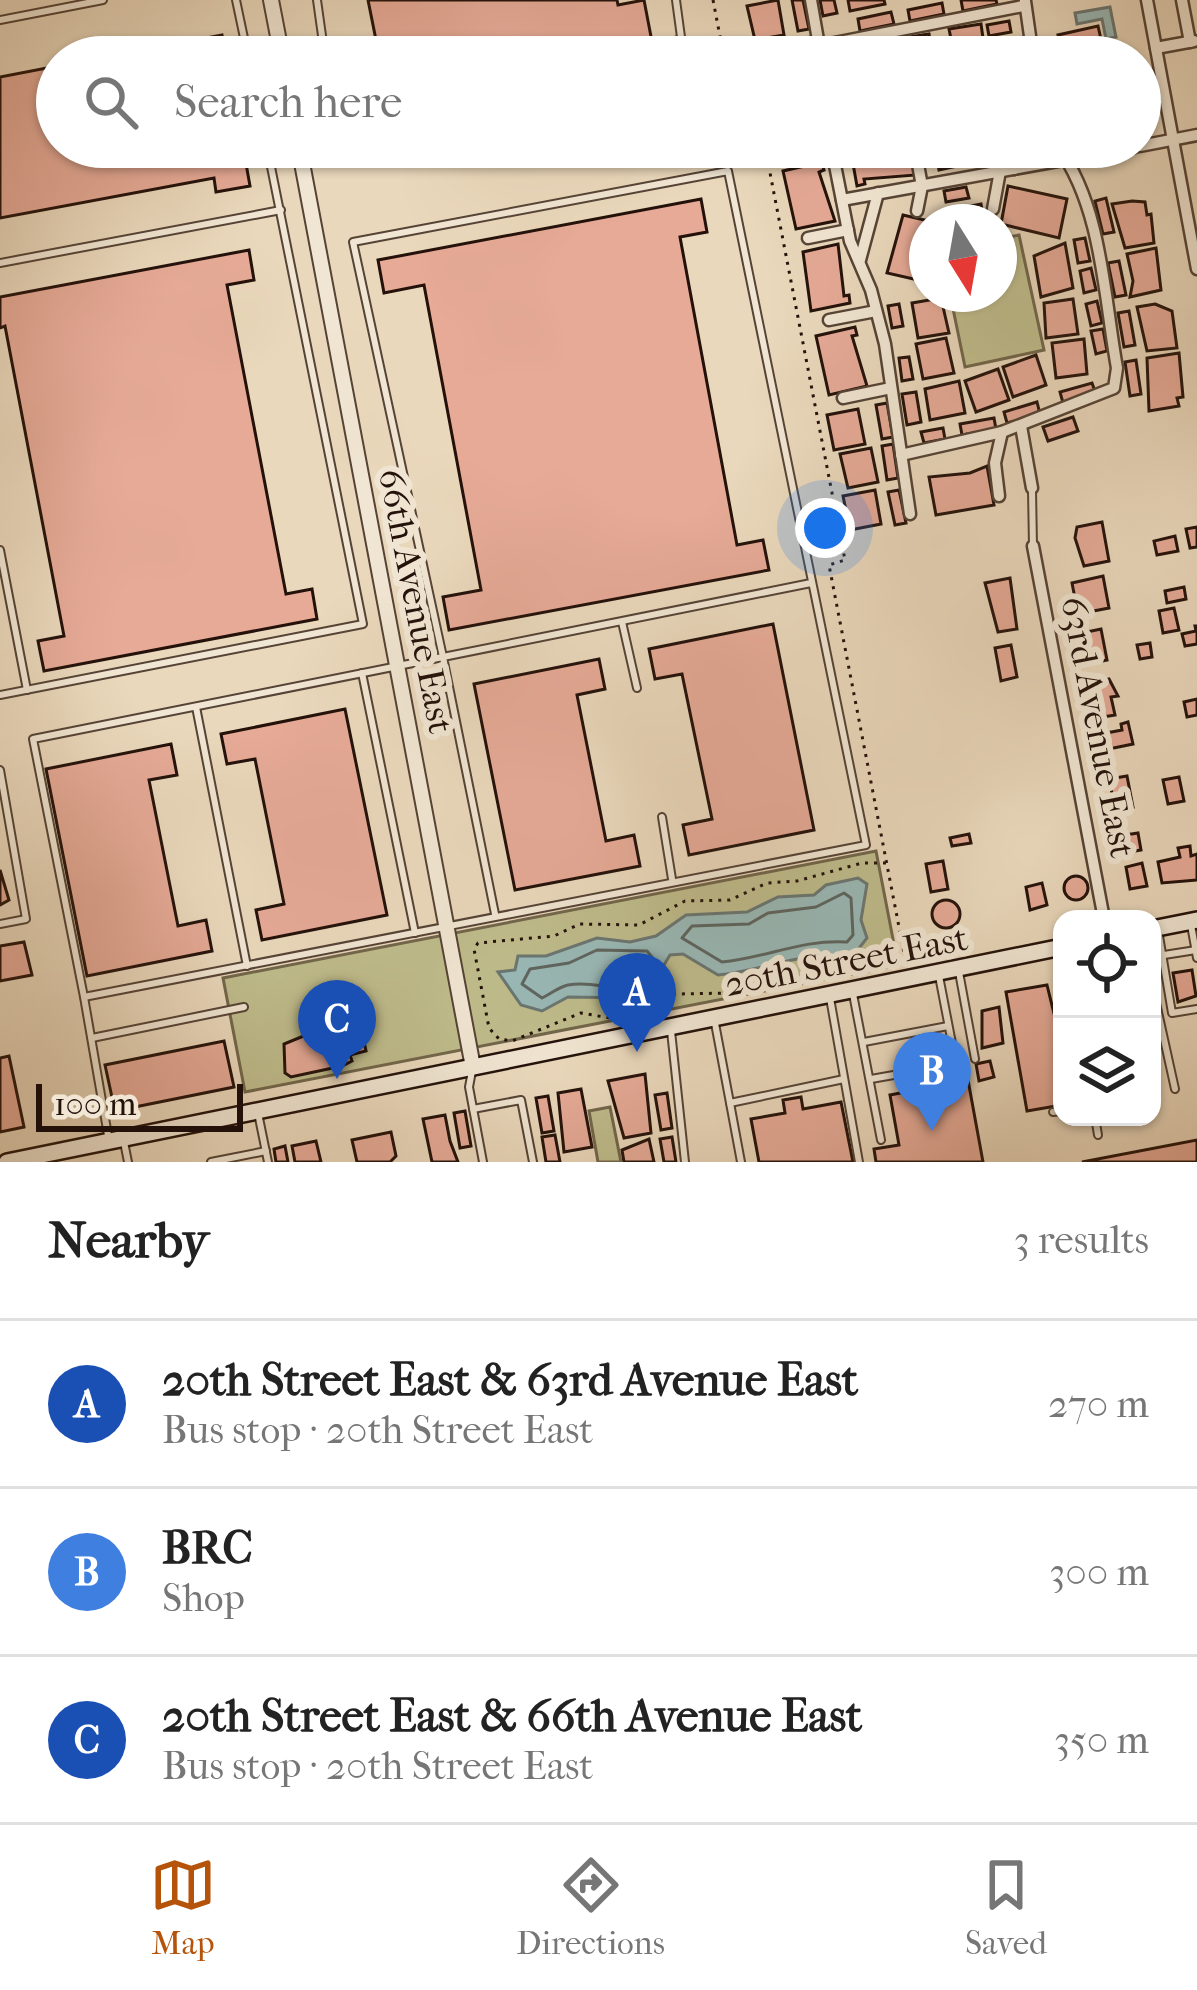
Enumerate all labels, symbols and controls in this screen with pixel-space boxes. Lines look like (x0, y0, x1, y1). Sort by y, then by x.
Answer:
search box (36, 36, 1161, 168)
icon: search (78, 69, 144, 135)
text: Search here (174, 76, 402, 129)
north arrow (909, 204, 1017, 312)
street label: 66th Avenue East (370, 465, 462, 737)
your location (795, 498, 855, 558)
street label: 63rd Avenue East (1052, 593, 1144, 861)
map controls (1053, 910, 1161, 1126)
button: locate (1053, 910, 1161, 1018)
street label: 20th Street East (721, 917, 971, 1005)
pin: A (598, 953, 676, 1052)
pin: C (298, 980, 376, 1079)
button: layers (1053, 1018, 1161, 1126)
pin: B (893, 1032, 971, 1131)
scale bar (36, 1078, 243, 1131)
text: 100 m (54, 1085, 137, 1124)
text: Nearby (48, 1210, 209, 1270)
text: 3 results (1014, 1217, 1149, 1263)
text: 20th Street East & 63rd Avenue East (162, 1354, 858, 1407)
text: A (74, 1381, 100, 1427)
text: 270 m (1048, 1381, 1149, 1427)
text: Bus stop · 20th Street East (162, 1407, 593, 1453)
text: BRC (162, 1522, 253, 1575)
text: B (74, 1549, 100, 1595)
text: 300 m (1049, 1549, 1149, 1595)
text: Shop (162, 1575, 245, 1621)
text: 20th Street East & 66th Avenue East (162, 1690, 862, 1743)
text: C (74, 1717, 100, 1763)
text: 350 m (1054, 1717, 1149, 1763)
text: Bus stop · 20th Street East (162, 1743, 593, 1789)
tab: Map (150, 1852, 216, 1963)
tab: Directions (516, 1852, 665, 1963)
tab: Saved (965, 1852, 1047, 1963)

